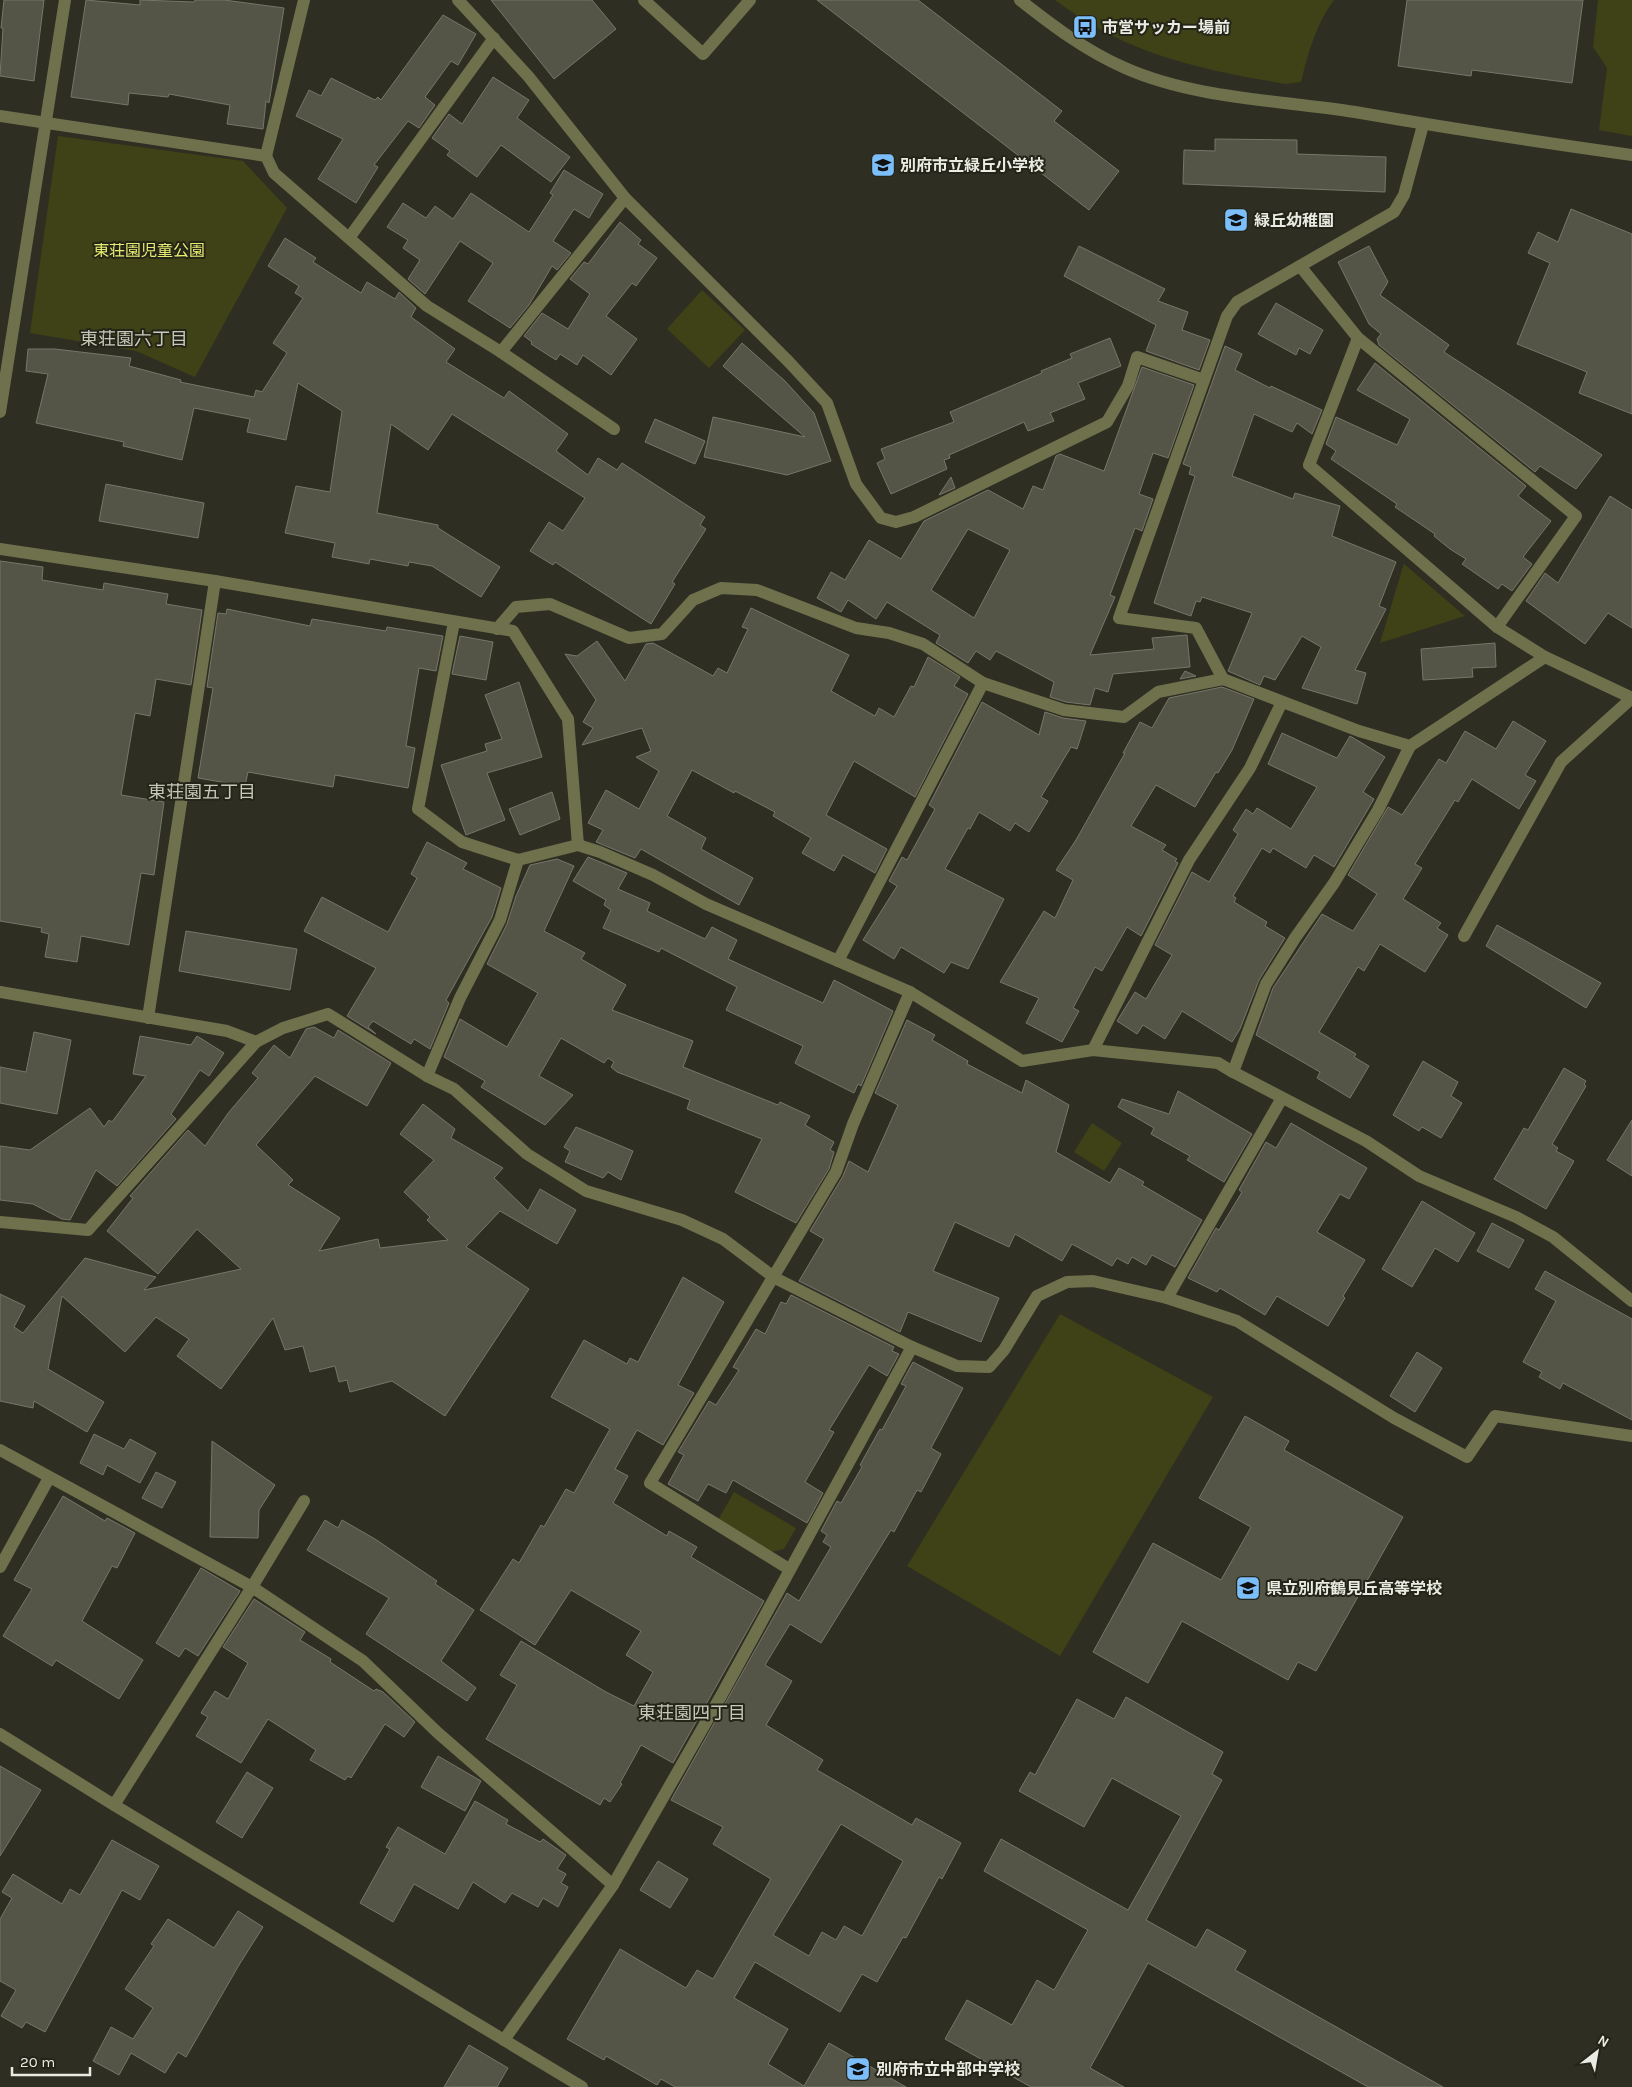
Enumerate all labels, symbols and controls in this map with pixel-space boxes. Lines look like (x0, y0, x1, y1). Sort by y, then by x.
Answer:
bus stop icon: 市営サッカー場前 (1072, 14, 1098, 40)
place label: 市営サッカー場前 (1102, 18, 1230, 37)
school or university icon: 別府市立緑丘小学校 (870, 152, 896, 178)
place label: 別府市立緑丘小学校 (900, 156, 1044, 175)
school or university icon: 緑丘幼稚園 (1223, 207, 1249, 233)
place label: 緑丘幼稚園 (1254, 211, 1334, 230)
park label: 東荘園児童公園 (93, 241, 205, 260)
district label: 東荘園六丁目 (80, 328, 188, 350)
district label: 東荘園五丁目 (148, 781, 256, 803)
school or university icon: 県立別府鶴見丘高等学校 (1235, 1575, 1261, 1601)
place label: 県立別府鶴見丘高等学校 (1266, 1579, 1442, 1598)
district label: 東荘園四丁目 (638, 1702, 746, 1724)
north arrow (1572, 2027, 1622, 2077)
text: N (1595, 2031, 1612, 2051)
scale bar (12, 2044, 90, 2076)
text: 20 m (20, 2053, 55, 2071)
school or university icon: 別府市立中部中学校 (845, 2056, 871, 2082)
place label: 別府市立中部中学校 (876, 2060, 1020, 2079)

